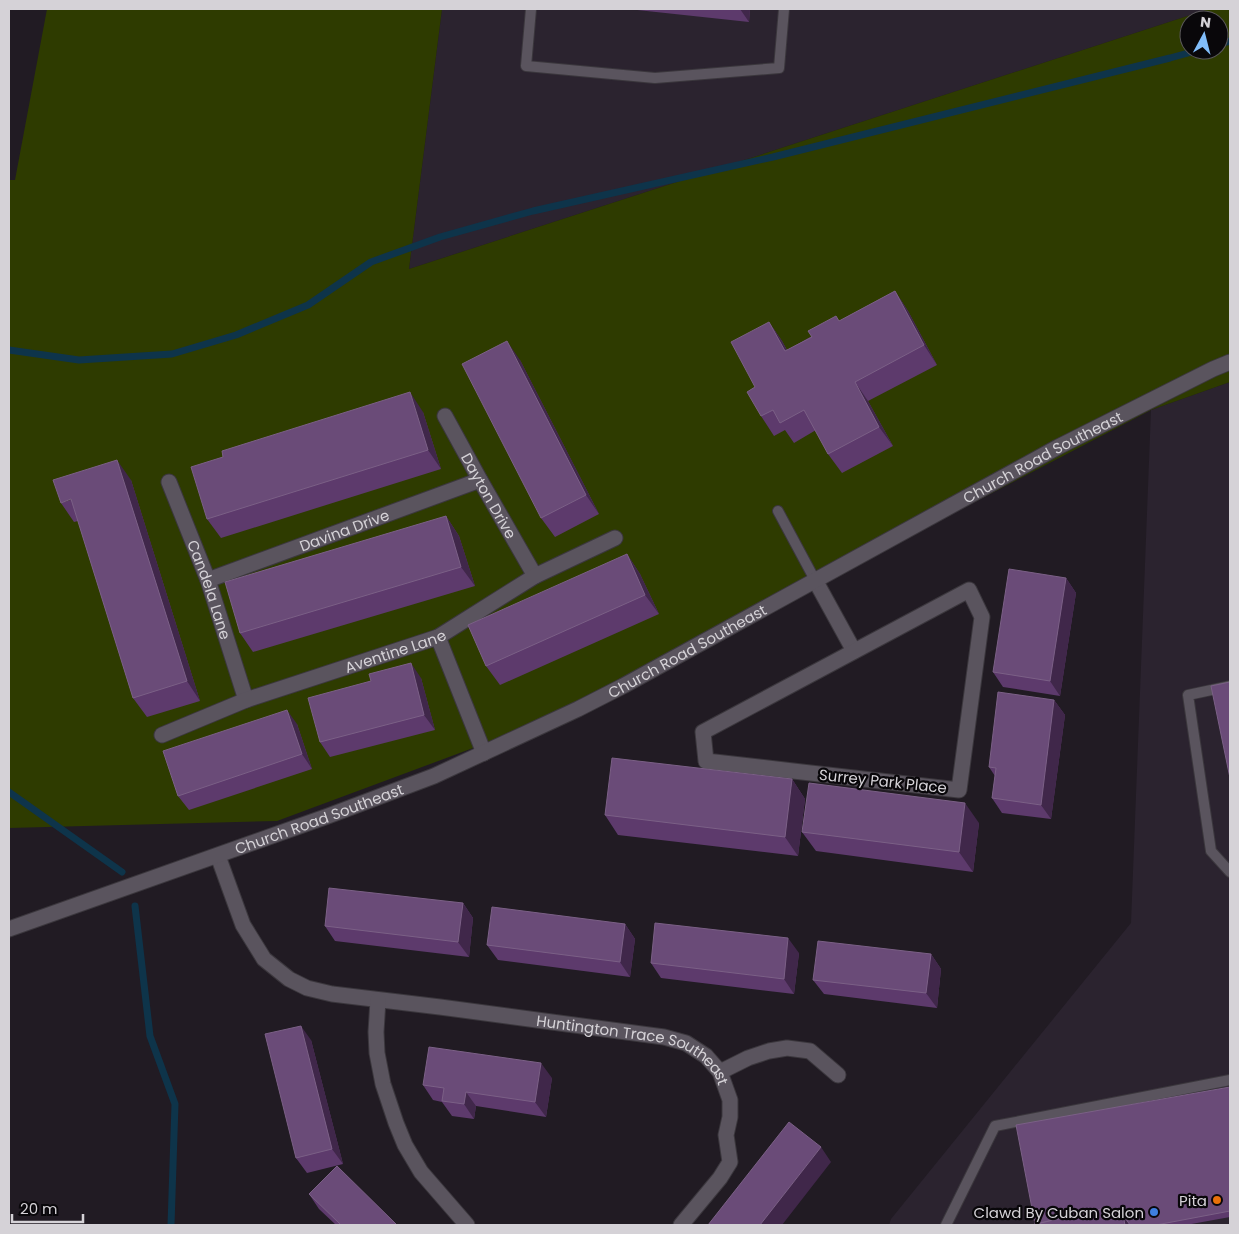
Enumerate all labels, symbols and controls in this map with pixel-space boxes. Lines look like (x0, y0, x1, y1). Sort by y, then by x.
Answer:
north arrow (1179, 10, 1229, 60)
text: N (1199, 12, 1212, 33)
street label: Church Road Southeast (959, 406, 1126, 508)
street label: Dayton Drive (457, 449, 522, 542)
street label: Davina Drive (296, 504, 392, 556)
street label: Candela Lane (183, 537, 237, 642)
street label: Church Road Southeast (604, 599, 770, 703)
street label: Aventine Lane (342, 624, 450, 677)
street label: Surrey Park Place (818, 764, 948, 798)
street label: Church Road Southeast (232, 778, 406, 859)
street label: Huntington Trace Southeast (535, 1010, 734, 1088)
place label: Pita (1179, 1190, 1207, 1211)
scale bar (12, 1192, 84, 1224)
marker: Pita (1211, 1194, 1223, 1206)
text: 20 m (20, 1198, 58, 1219)
place label: Clawd By Cuban Salon (974, 1202, 1144, 1223)
marker: Clawd By Cuban Salon (1148, 1206, 1160, 1218)

